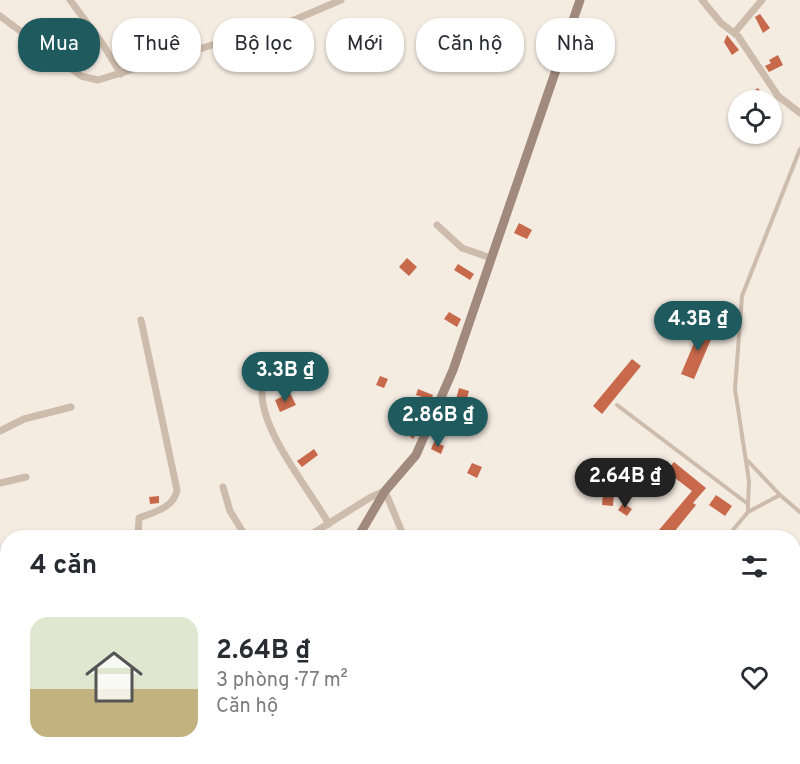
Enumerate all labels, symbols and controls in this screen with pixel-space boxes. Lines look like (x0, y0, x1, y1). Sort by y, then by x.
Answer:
chip: Mua (18, 18, 100, 72)
chip: Thuê (112, 18, 201, 72)
chip: Bộ lọc (213, 18, 314, 72)
chip: Mới (326, 18, 404, 72)
chip: Căn hộ (416, 18, 524, 72)
chip: Nhà (536, 18, 615, 72)
map controls (728, 90, 782, 144)
button: locate (728, 90, 782, 144)
pin: 4.3B ₫ (649, 301, 747, 352)
text: 4.3B ₫ (668, 307, 728, 333)
pin: 3.3B ₫ (236, 352, 334, 403)
text: 3.3B ₫ (256, 358, 314, 384)
pin: 2.86B ₫ (383, 397, 493, 448)
text: 2.86B ₫ (402, 403, 474, 429)
pin: 2.64B ₫ (570, 458, 680, 509)
text: 2.64B ₫ (589, 464, 661, 490)
text: 4 căn (30, 550, 97, 583)
icon: filters (738, 550, 771, 583)
text: 2.64B ₫ (216, 635, 310, 668)
icon: home (78, 641, 150, 713)
icon: heart (738, 661, 771, 694)
text: 3 phòng · 77 m² (216, 668, 348, 694)
text: Căn hộ (216, 694, 278, 720)

